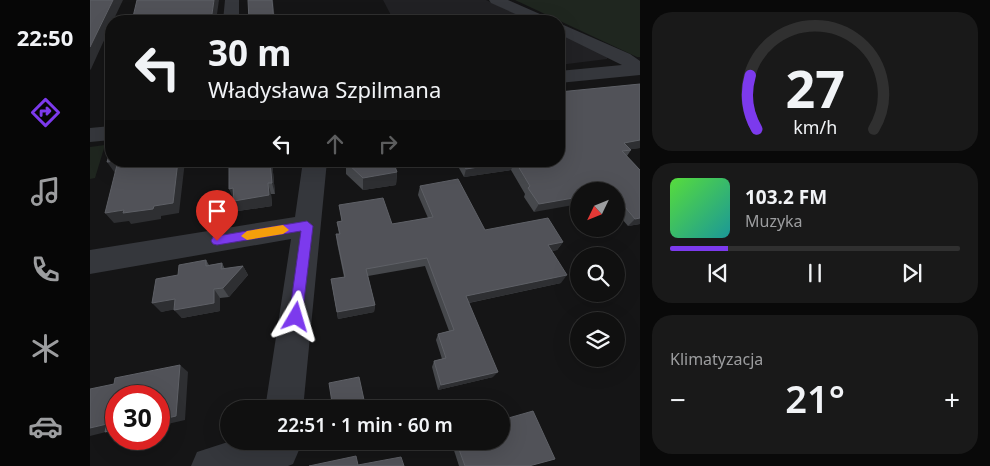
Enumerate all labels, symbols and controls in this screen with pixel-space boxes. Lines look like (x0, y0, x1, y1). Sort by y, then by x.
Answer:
text: 22:50 (17, 22, 73, 52)
text: 30 m (208, 29, 291, 76)
icon: left (125, 35, 190, 100)
text: 27 (785, 52, 845, 123)
text: Władysława Szpilmana (208, 74, 441, 104)
icon: directions (28, 95, 63, 130)
text: km/h (793, 115, 837, 139)
icon: left (268, 130, 296, 158)
icon: ahead (321, 130, 349, 158)
icon: right (374, 130, 402, 158)
icon: music (28, 174, 63, 209)
north arrow (570, 182, 625, 238)
map controls (570, 182, 625, 367)
text: 103.2 FM (745, 184, 827, 210)
pin (196, 190, 238, 241)
icon: arrive (203, 197, 231, 225)
text: Muzyka (745, 210, 803, 232)
button: search (570, 247, 625, 302)
icon: phone (28, 252, 63, 287)
icon: previous (704, 259, 732, 287)
icon: pause (801, 259, 829, 287)
icon: next (898, 259, 926, 287)
position arrow (269, 290, 321, 342)
button: layers (570, 312, 625, 367)
icon: climate (28, 331, 63, 366)
text: Klimatyzacja (670, 348, 763, 370)
text: 21° (785, 372, 845, 424)
text: − (670, 380, 686, 418)
text: + (944, 380, 960, 418)
speed limit sign: 30 (105, 385, 170, 450)
icon: car (28, 409, 63, 444)
text: 22:51 · 1 min · 60 m (277, 412, 453, 438)

